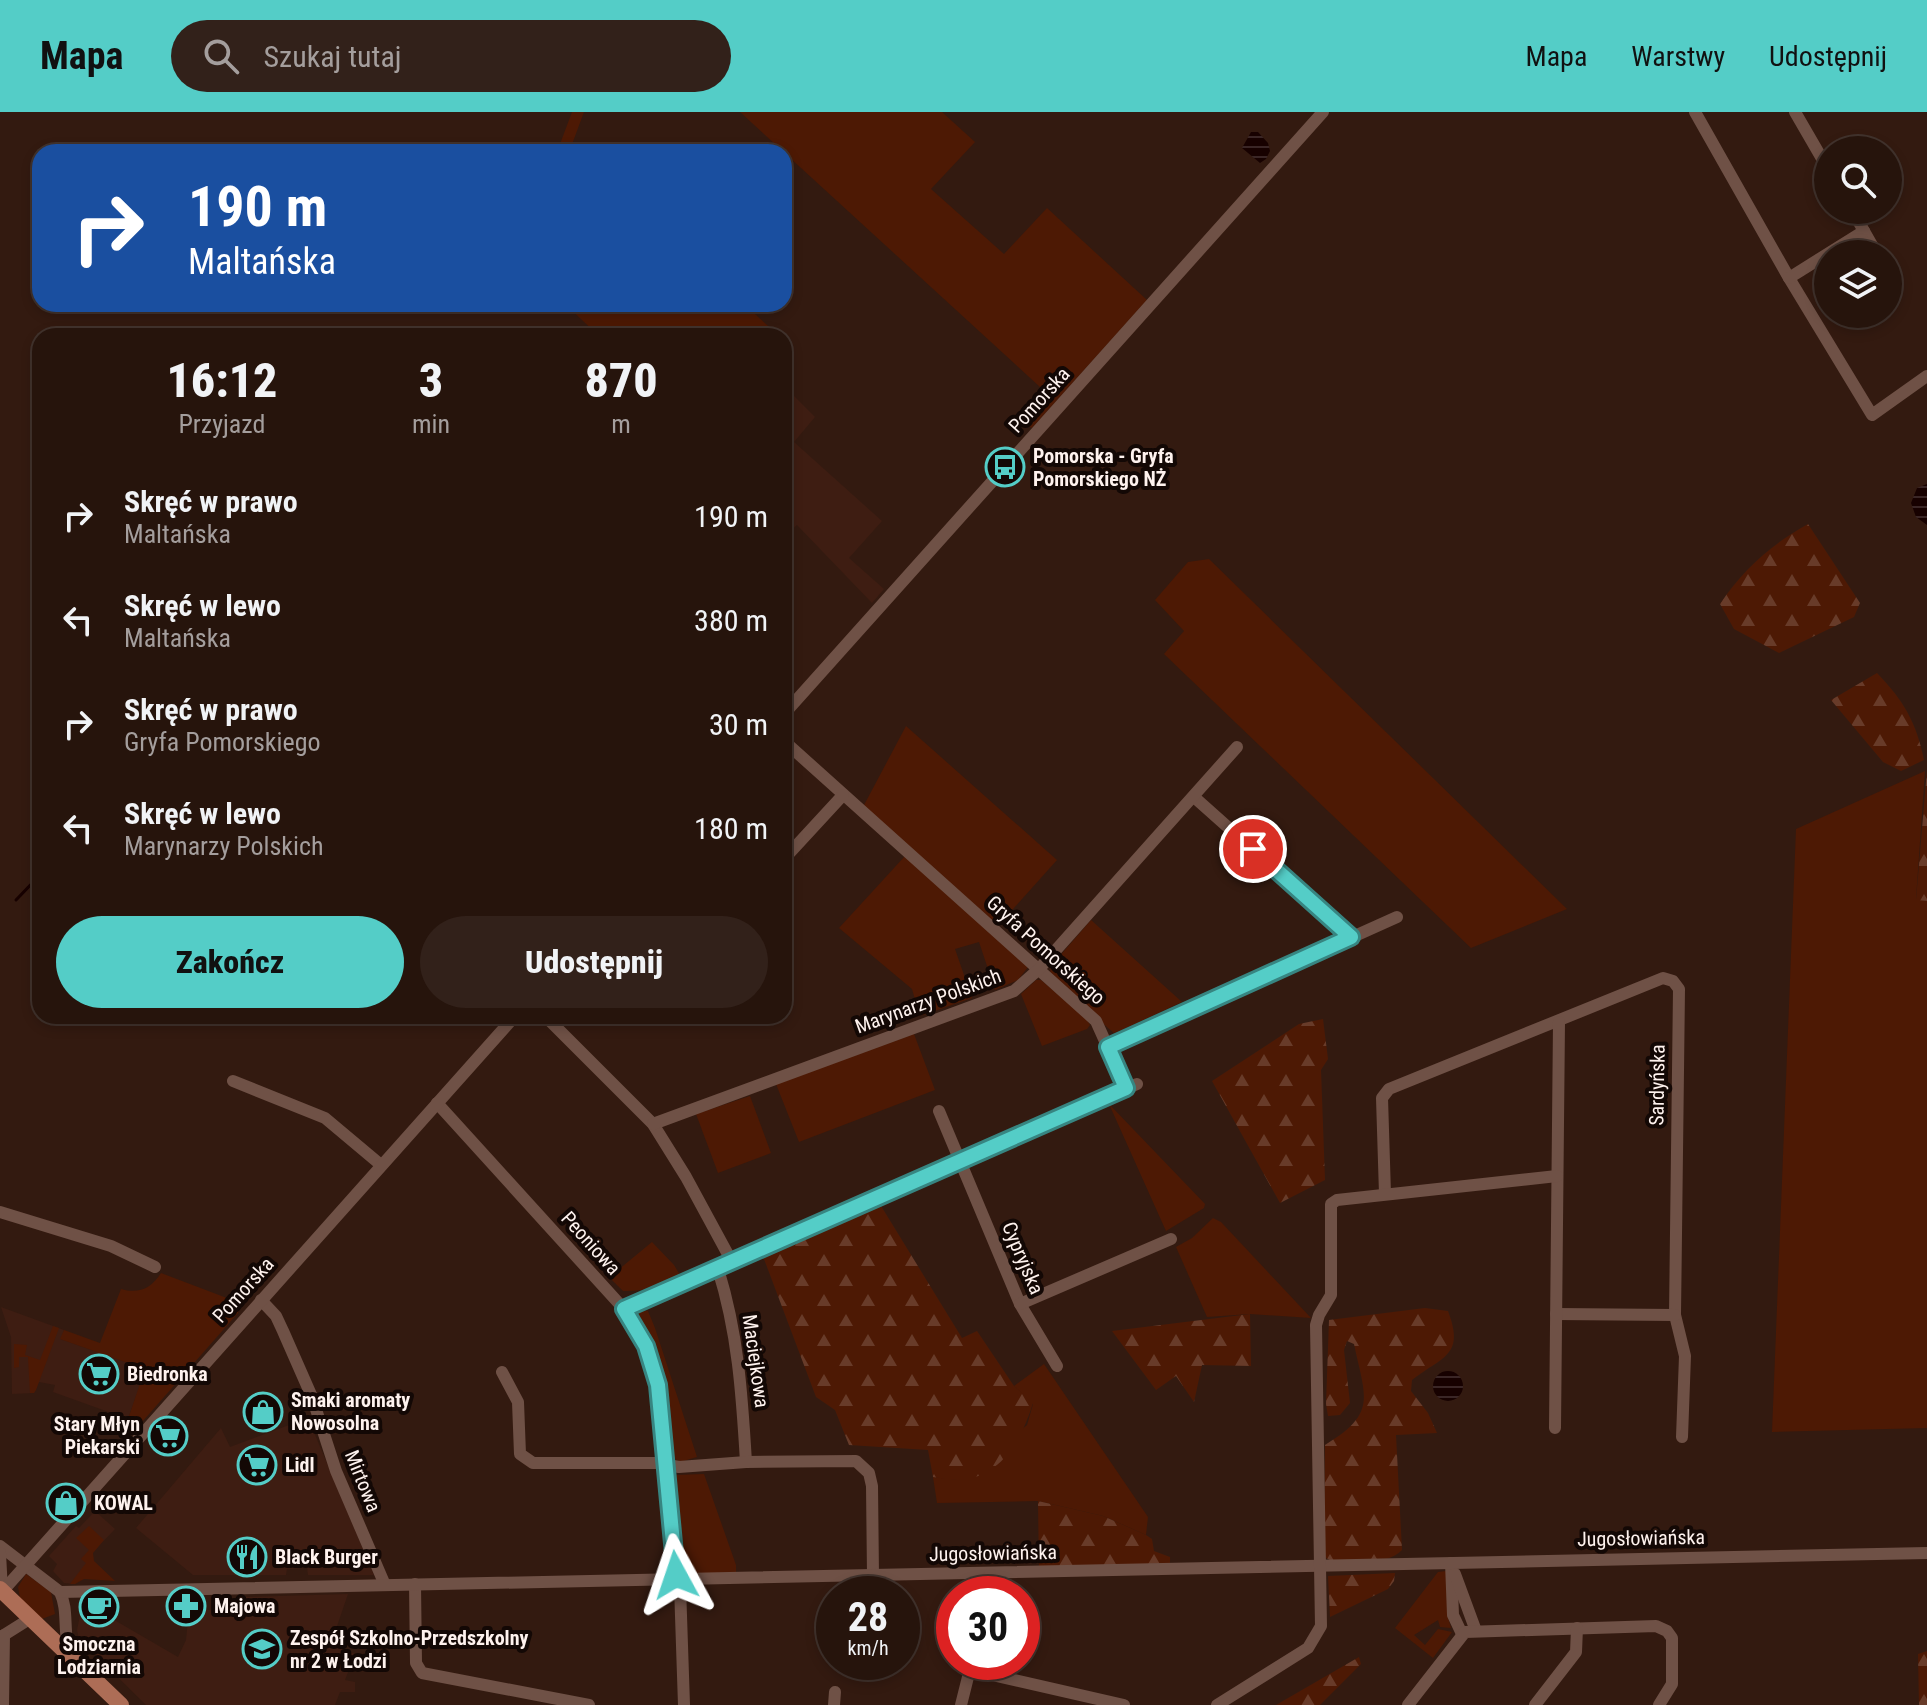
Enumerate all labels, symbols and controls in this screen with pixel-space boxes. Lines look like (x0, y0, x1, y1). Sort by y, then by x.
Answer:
search box (171, 20, 731, 92)
text: Mapa (40, 34, 123, 78)
icon: search (199, 34, 243, 78)
text: Szukaj tutaj (263, 39, 402, 74)
text: Mapa (1526, 40, 1587, 73)
text: Warstwy (1631, 40, 1725, 73)
text: Udostępnij (1769, 40, 1887, 73)
map controls (1814, 136, 1902, 328)
button: search (1814, 136, 1902, 224)
text: 190 m (188, 174, 327, 240)
icon: right (56, 176, 160, 280)
button: layers (1814, 240, 1902, 328)
text: Maltańska (188, 241, 336, 283)
text: 16:12 (166, 352, 278, 409)
text: 3 (419, 352, 443, 409)
text: 870 (584, 352, 658, 409)
street label: Pomorska (1003, 362, 1075, 438)
text: Przyjazd (178, 409, 265, 439)
text: min (412, 409, 450, 439)
text: m (611, 409, 631, 439)
place label: Pomorska - Gryfa Pomorskiego NŻ (1033, 444, 1174, 491)
bus stop icon: Pomorska - Gryfa Pomorskiego NŻ (984, 446, 1026, 488)
text: Skręć w prawo (124, 484, 298, 519)
icon: right (56, 494, 100, 538)
text: 190 m (694, 499, 768, 534)
text: Maltańska (124, 519, 231, 549)
text: Skręć w lewo (124, 588, 281, 623)
icon: left (56, 598, 100, 642)
text: 380 m (694, 603, 768, 638)
text: Maltańska (124, 623, 231, 653)
text: Skręć w prawo (124, 692, 298, 727)
icon: right (56, 702, 100, 746)
text: 30 m (709, 707, 768, 742)
text: Gryfa Pomorskiego (124, 727, 321, 757)
text: Skręć w lewo (124, 796, 281, 831)
icon: left (56, 806, 100, 850)
text: 180 m (694, 811, 768, 846)
pin (1219, 815, 1287, 883)
icon: arrive (1231, 827, 1275, 871)
text: Marynarzy Polskich (124, 831, 324, 861)
street label: Gryfa Pomorskiego (982, 890, 1110, 1010)
button: Zakończ (56, 916, 404, 1008)
button: Udostępnij (420, 916, 768, 1008)
street label: Marynarzy Polskich (852, 963, 1004, 1039)
street label: Sardyńska (1644, 1044, 1670, 1126)
street label: Peoniowa (556, 1206, 626, 1280)
street label: Cypryjska (997, 1218, 1049, 1298)
street label: Pomorska (207, 1252, 279, 1328)
street label: Maciejkowa (738, 1313, 774, 1409)
supermarket icon: Biedronka (78, 1353, 120, 1395)
place label: Biedronka (127, 1362, 208, 1386)
place label: Smaki aromaty Nowosolna (291, 1388, 410, 1435)
shop icon: Smaki aromaty Nowosolna (242, 1391, 284, 1433)
place label: Stary Młyn Piekarski (54, 1412, 140, 1459)
supermarket icon: Stary Młyn Piekarski (147, 1415, 189, 1457)
supermarket icon: Lidl (236, 1444, 278, 1486)
street label: Mirtowa (340, 1447, 386, 1515)
place label: Lidl (285, 1453, 315, 1477)
shop icon: KOWAL (45, 1482, 87, 1524)
place label: KOWAL (94, 1491, 153, 1515)
street label: Jugosłowiańska (1577, 1525, 1705, 1551)
position arrow (634, 1533, 718, 1617)
restaurant icon: Black Burger (226, 1536, 268, 1578)
street label: Jugosłowiańska (929, 1540, 1057, 1566)
place label: Black Burger (275, 1545, 378, 1569)
speed limit sign: 30 (936, 1576, 1040, 1680)
pharmacy icon: Majowa (165, 1585, 207, 1627)
cafe icon: Smoczna Lodziarnia (78, 1586, 120, 1628)
place label: Majowa (214, 1594, 276, 1618)
text: 28 (848, 1594, 888, 1641)
place label: Zespół Szkolno-Przedszkolny nr 2 w Łodzi (290, 1626, 529, 1673)
school or university icon: Zespół Szkolno-Przedszkolny nr 2 w Łodzi (241, 1628, 283, 1670)
place label: Smoczna Lodziarnia (57, 1632, 141, 1679)
text: km/h (847, 1636, 889, 1660)

